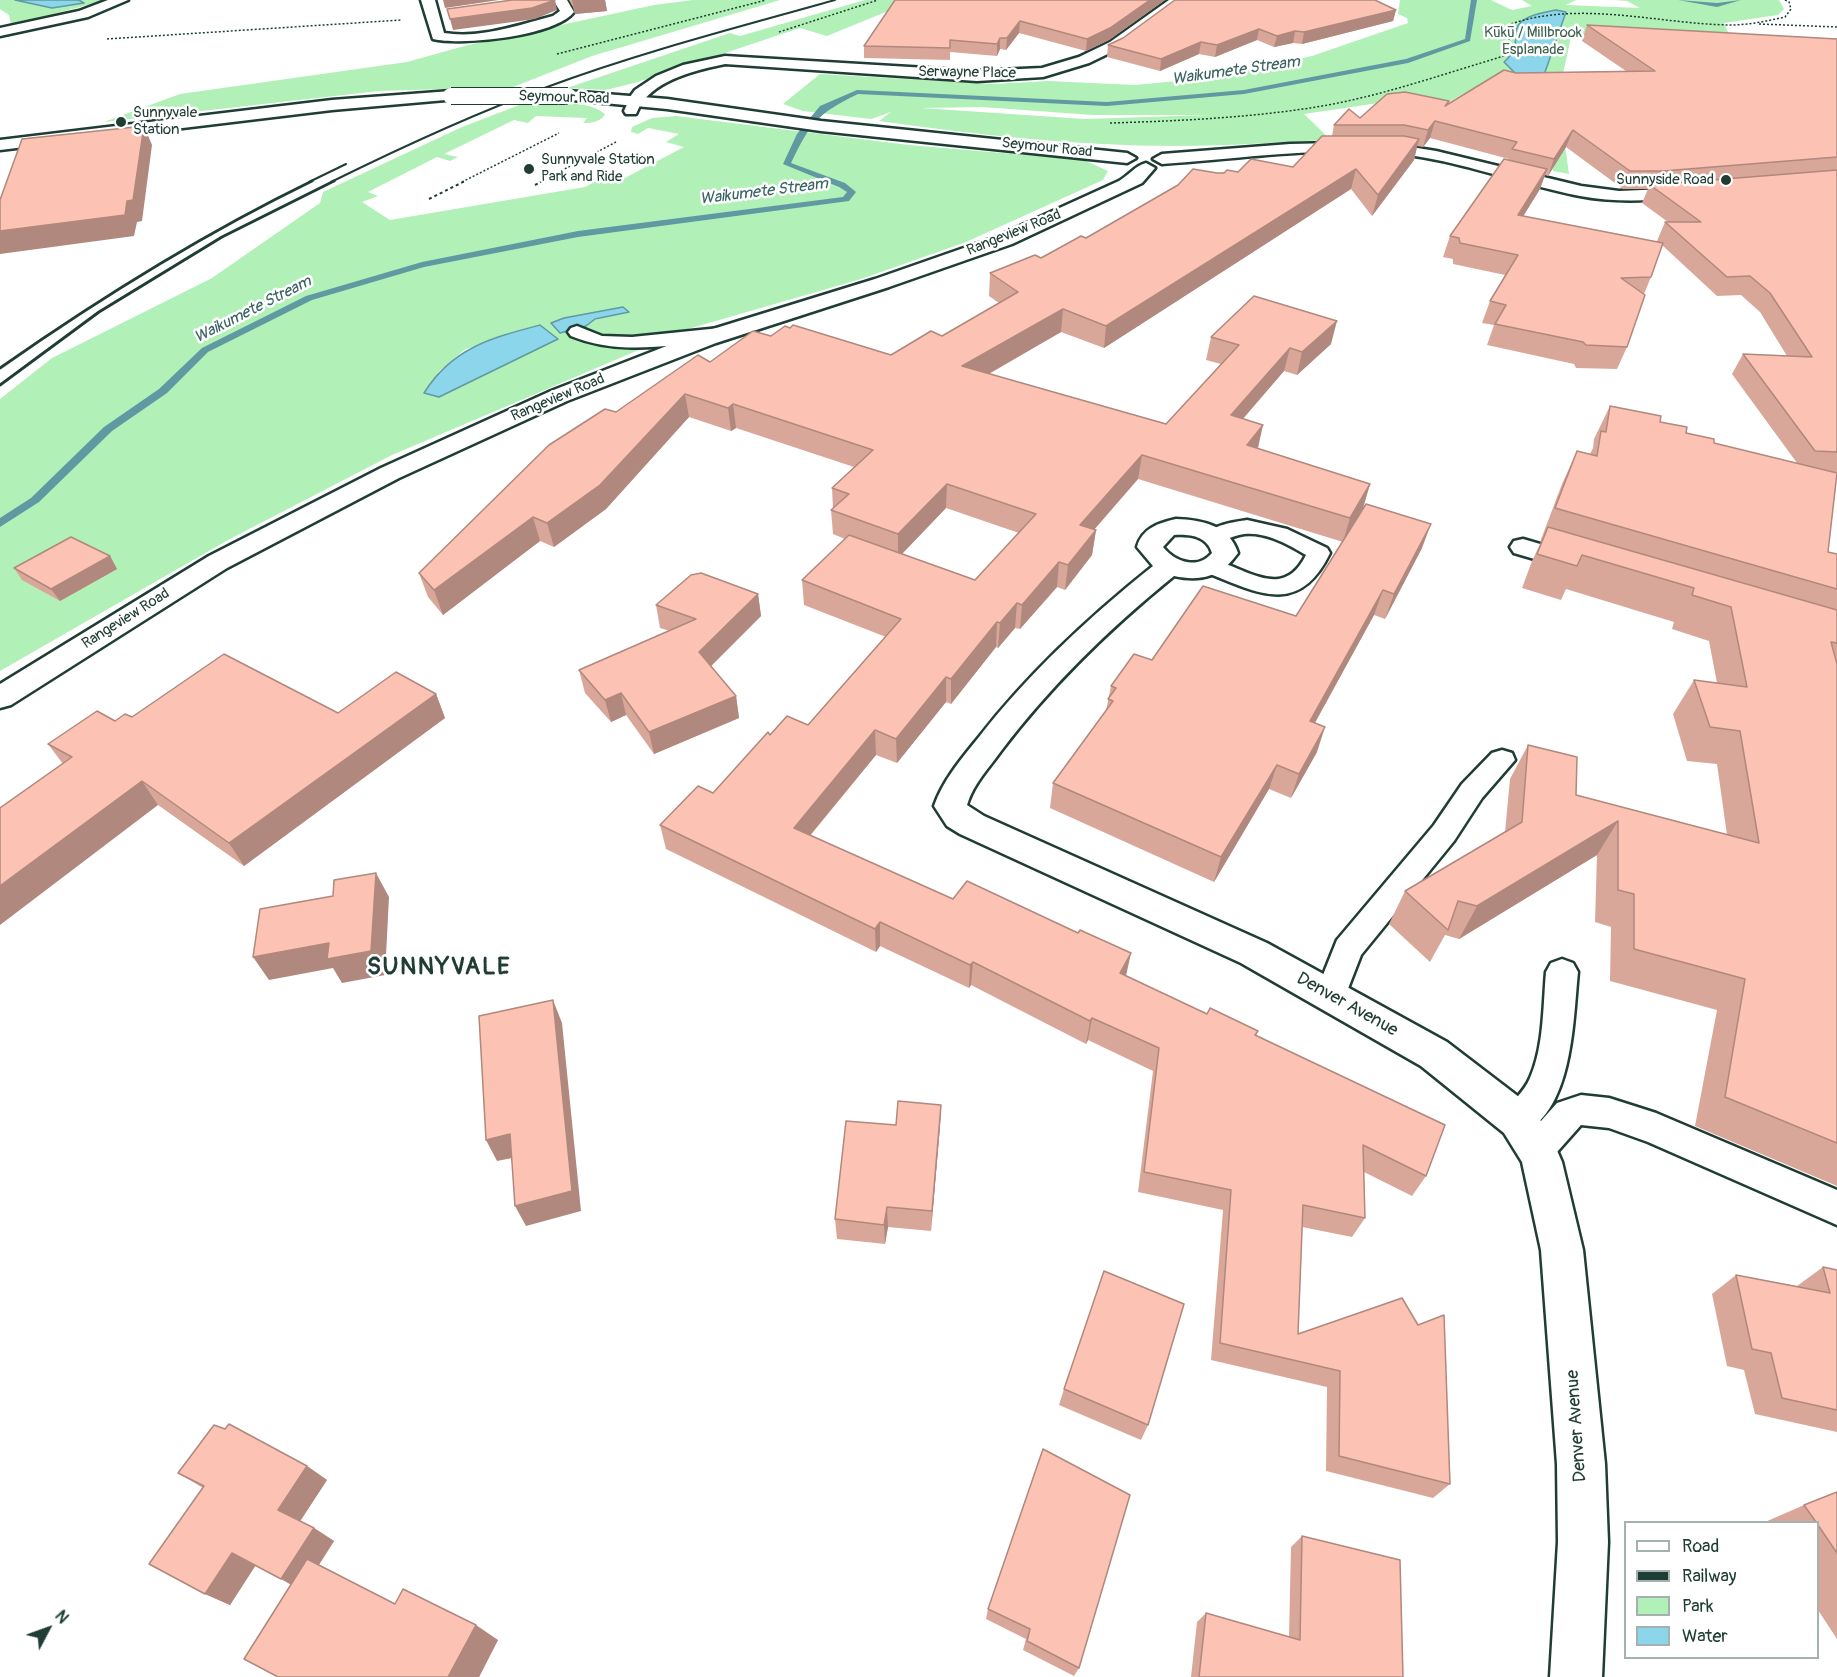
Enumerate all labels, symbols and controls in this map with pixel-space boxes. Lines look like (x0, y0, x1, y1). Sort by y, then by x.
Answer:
park label: Kūkū / Millbrook Esplanade (1484, 24, 1582, 59)
water label: Waikumete Stream (1171, 53, 1301, 89)
street label: Serwayne Place (918, 63, 1016, 83)
street label: Seymour Road (518, 87, 610, 109)
place label: Sunnyvale Station (133, 104, 197, 139)
marker: Sunnyvale Station (114, 115, 128, 129)
street label: Seymour Road (1001, 134, 1093, 162)
place label: Sunnyvale Station Park and Ride (541, 151, 655, 186)
marker: Sunnyvale Station Park and Ride (522, 162, 536, 176)
place label: Sunnyside Road (1616, 171, 1714, 189)
marker: Sunnyside Road (1719, 173, 1733, 187)
water label: Waikumete Stream (699, 175, 829, 209)
street label: Rangeview Road (964, 206, 1064, 260)
water label: Waikumete Stream (191, 272, 315, 348)
street label: Rangeview Road (509, 370, 607, 426)
street label: Rangeview Road (79, 585, 173, 653)
district label: SUNNYVALE (367, 954, 511, 982)
street label: Denver Avenue (1293, 968, 1401, 1042)
street label: Denver Avenue (1562, 1369, 1592, 1483)
legend (1624, 1521, 1819, 1659)
text: Road (1682, 1535, 1719, 1558)
text: Railway (1682, 1565, 1737, 1588)
text: Park (1682, 1595, 1714, 1618)
north arrow (18, 1599, 78, 1659)
text: N (50, 1607, 73, 1628)
text: Water (1682, 1625, 1728, 1648)

